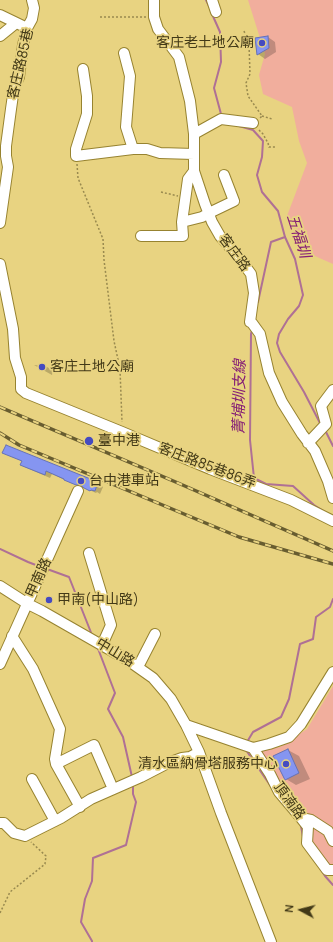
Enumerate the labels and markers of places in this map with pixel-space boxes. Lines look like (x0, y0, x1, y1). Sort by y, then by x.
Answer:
place label: 客庄老土地公廟 (156, 35, 254, 51)
marker: 客庄老土地公廟 (257, 38, 267, 48)
place label: 客庄土地公廟 (50, 359, 134, 375)
marker: 客庄土地公廟 (37, 362, 47, 372)
place label: 臺中港 (98, 433, 140, 449)
marker: 臺中港 (83, 435, 95, 447)
place label: 台中港車站 (89, 473, 159, 489)
marker: 台中港車站 (76, 476, 86, 486)
place label: 甲南(中山路) (57, 592, 139, 608)
marker: 甲南(中山路) (44, 595, 54, 605)
place label: 清水區納骨塔服務中心 (138, 756, 278, 772)
marker: 清水區納骨塔服務中心 (281, 759, 291, 769)

